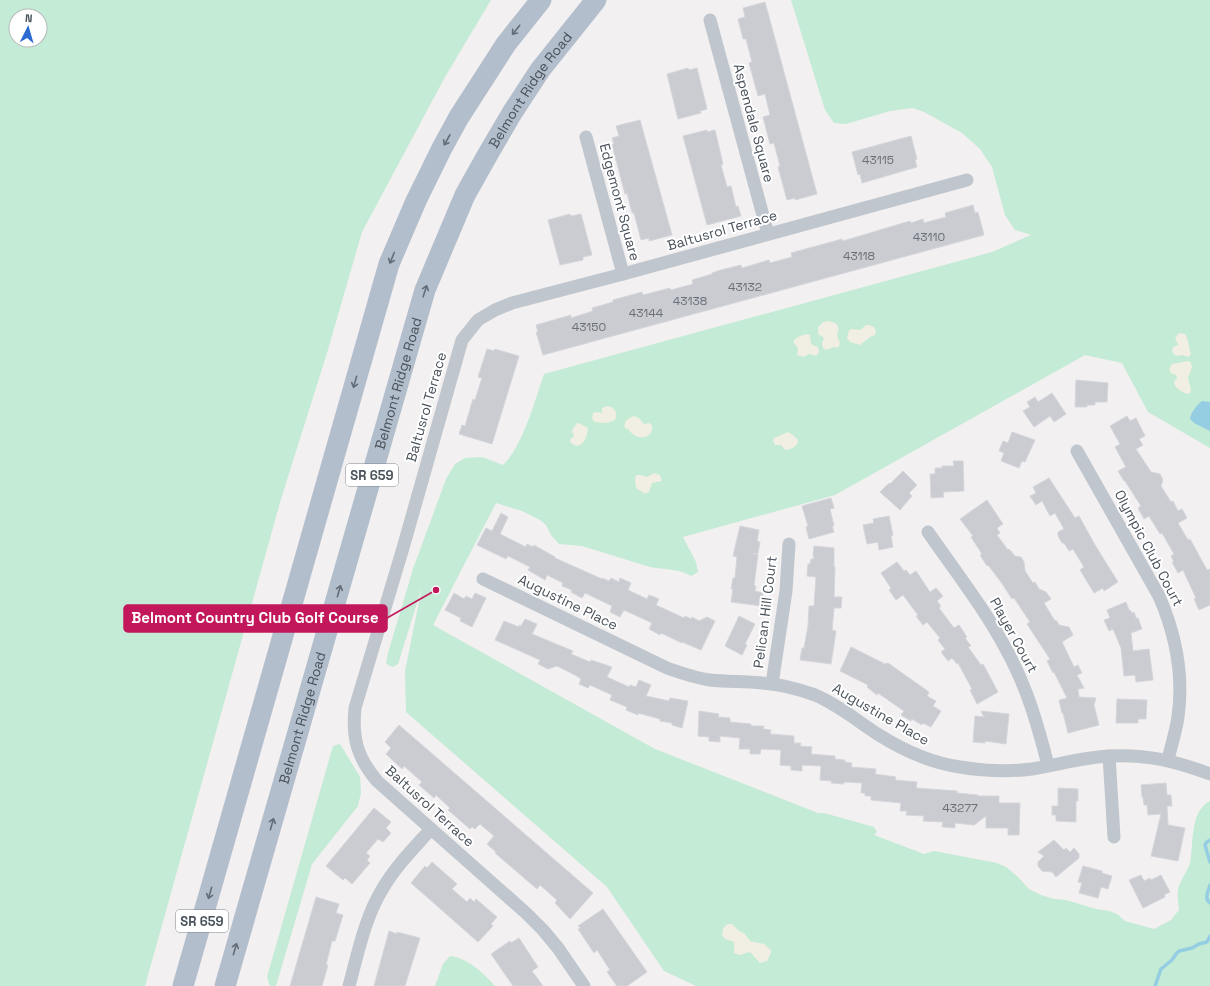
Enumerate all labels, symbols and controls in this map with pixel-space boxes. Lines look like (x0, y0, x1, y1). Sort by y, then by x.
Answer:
north arrow (8, 8, 48, 48)
text: N (25, 11, 33, 25)
one-way arrow (512, 25, 521, 36)
street label: Belmont Ridge Road (484, 28, 576, 151)
street label: Aspendale Square (730, 62, 778, 184)
one-way arrow (442, 134, 450, 146)
street label: Edgemont Square (596, 141, 644, 263)
house number: 43115 (862, 152, 894, 168)
street label: Baltusrol Terrace (665, 206, 779, 254)
house number: 43110 (913, 229, 945, 245)
house number: 43118 (843, 248, 875, 264)
one-way arrow (388, 251, 395, 263)
house number: 43132 (728, 279, 762, 295)
one-way arrow (422, 285, 429, 298)
house number: 43138 (673, 293, 707, 309)
house number: 43144 (629, 305, 664, 321)
street label: Belmont Ridge Road (371, 315, 426, 452)
house number: 43150 (572, 319, 606, 335)
street label: Baltusrol Terrace (402, 350, 450, 464)
one-way arrow (351, 376, 358, 389)
road number: SR 659 (346, 464, 398, 486)
street label: Olympic Club Court (1111, 487, 1187, 609)
street label: Pelican Hill Court (749, 555, 781, 669)
street label: Augustine Place (515, 570, 621, 634)
one-way arrow (335, 585, 343, 598)
street label: Player Court (986, 594, 1042, 676)
callout: Belmont Country Club Golf Course (124, 605, 387, 632)
text: Belmont Country Club Golf Course (131, 608, 379, 627)
street label: Belmont Ridge Road (275, 650, 330, 786)
street label: Augustine Place (829, 679, 933, 749)
street label: Baltusrol Terrace (382, 761, 478, 851)
house number: 43277 (942, 800, 978, 816)
one-way arrow (268, 817, 276, 830)
one-way arrow (206, 887, 213, 900)
road number: SR 659 (176, 910, 228, 932)
one-way arrow (232, 942, 240, 955)

